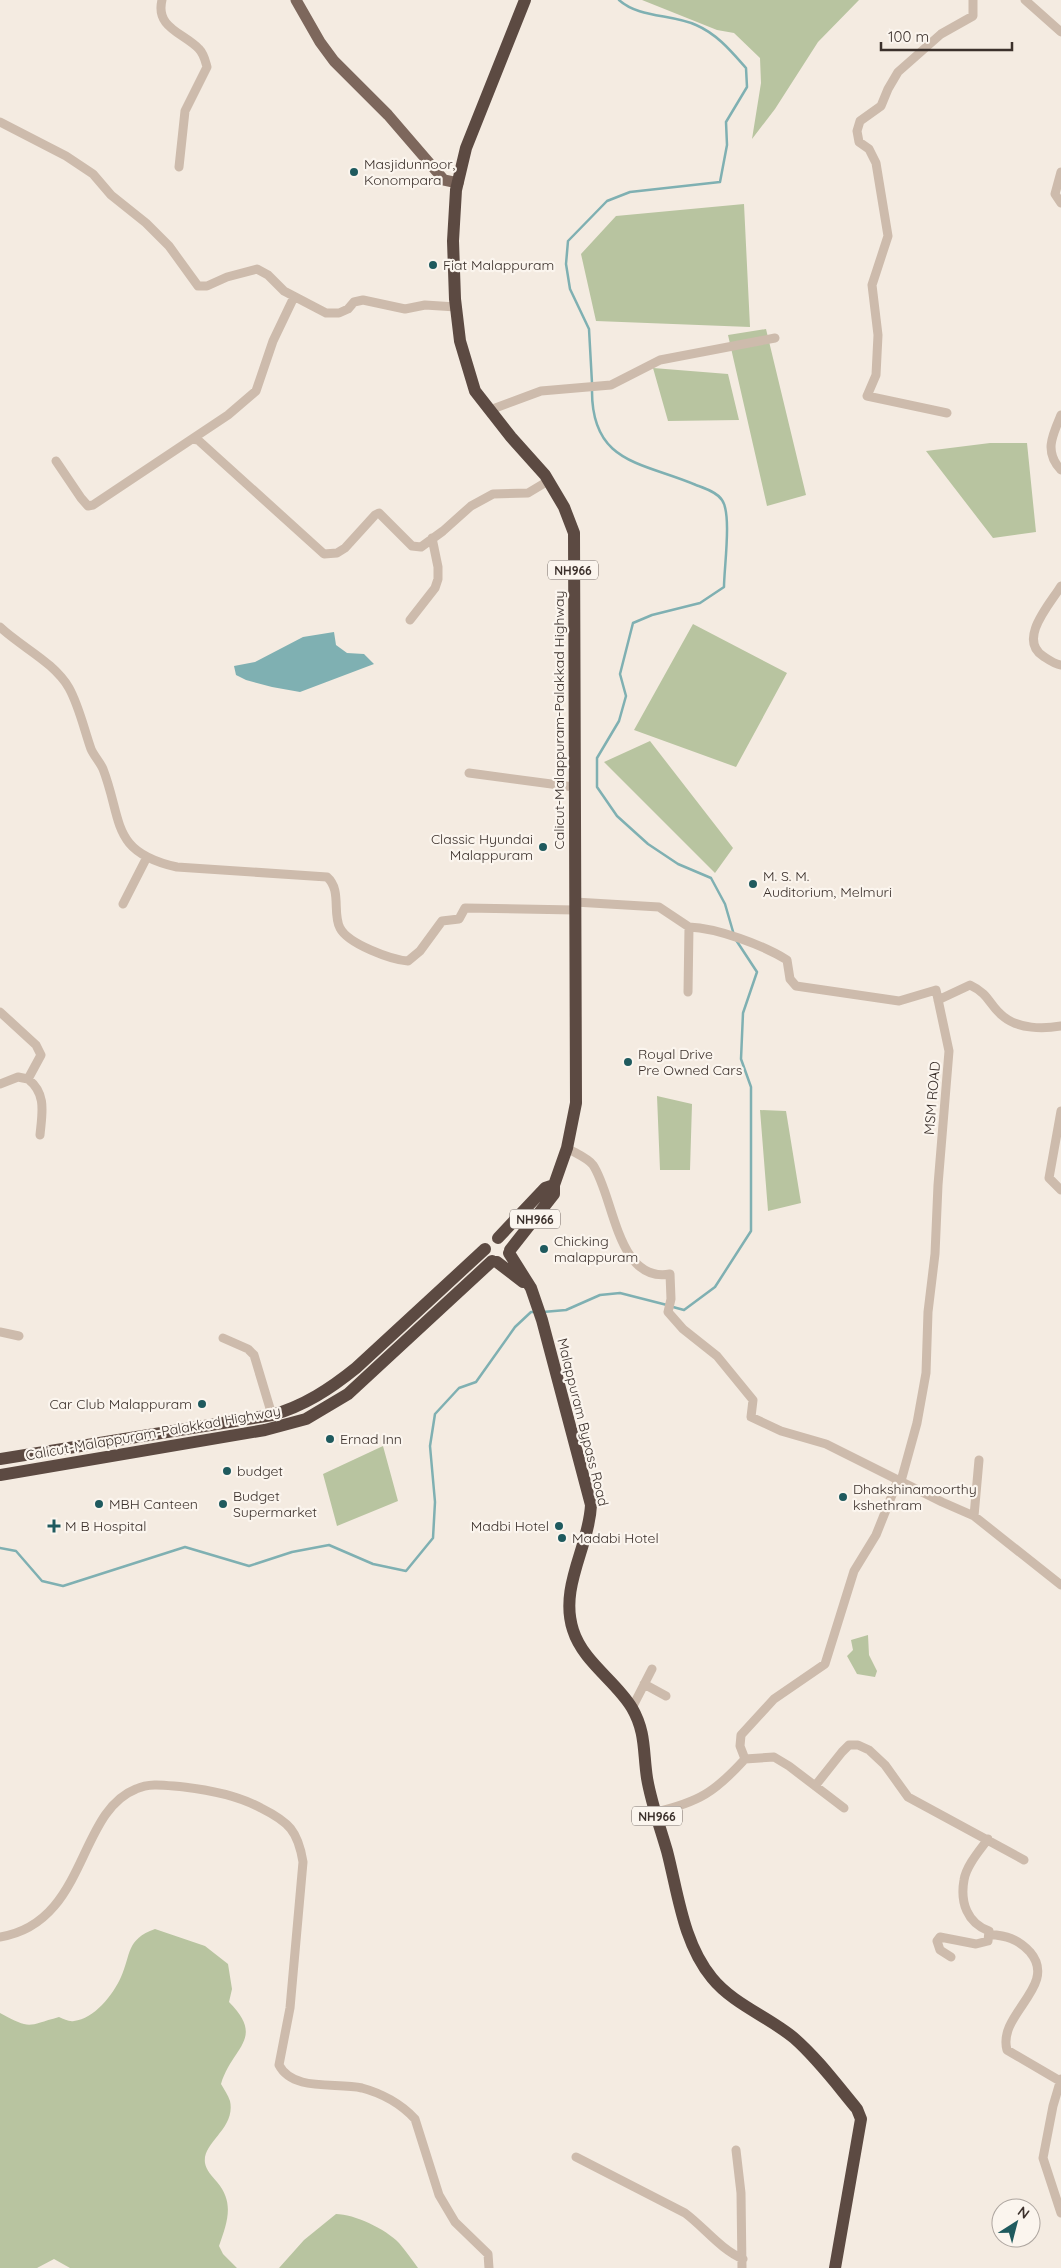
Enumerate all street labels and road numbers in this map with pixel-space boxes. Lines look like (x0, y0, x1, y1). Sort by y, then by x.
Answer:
road number: NH966 (548, 560, 598, 580)
street label: Calicut-Malappuram-Palakkad Highway (550, 591, 568, 849)
street label: MSM ROAD (920, 1060, 944, 1136)
road number: NH966 (510, 1210, 560, 1228)
street label: Malappuram Bypass Road (553, 1336, 613, 1508)
street label: Calicut-Malappuram-Palakkad Highway (24, 1402, 282, 1464)
road number: NH966 (632, 1806, 682, 1825)

